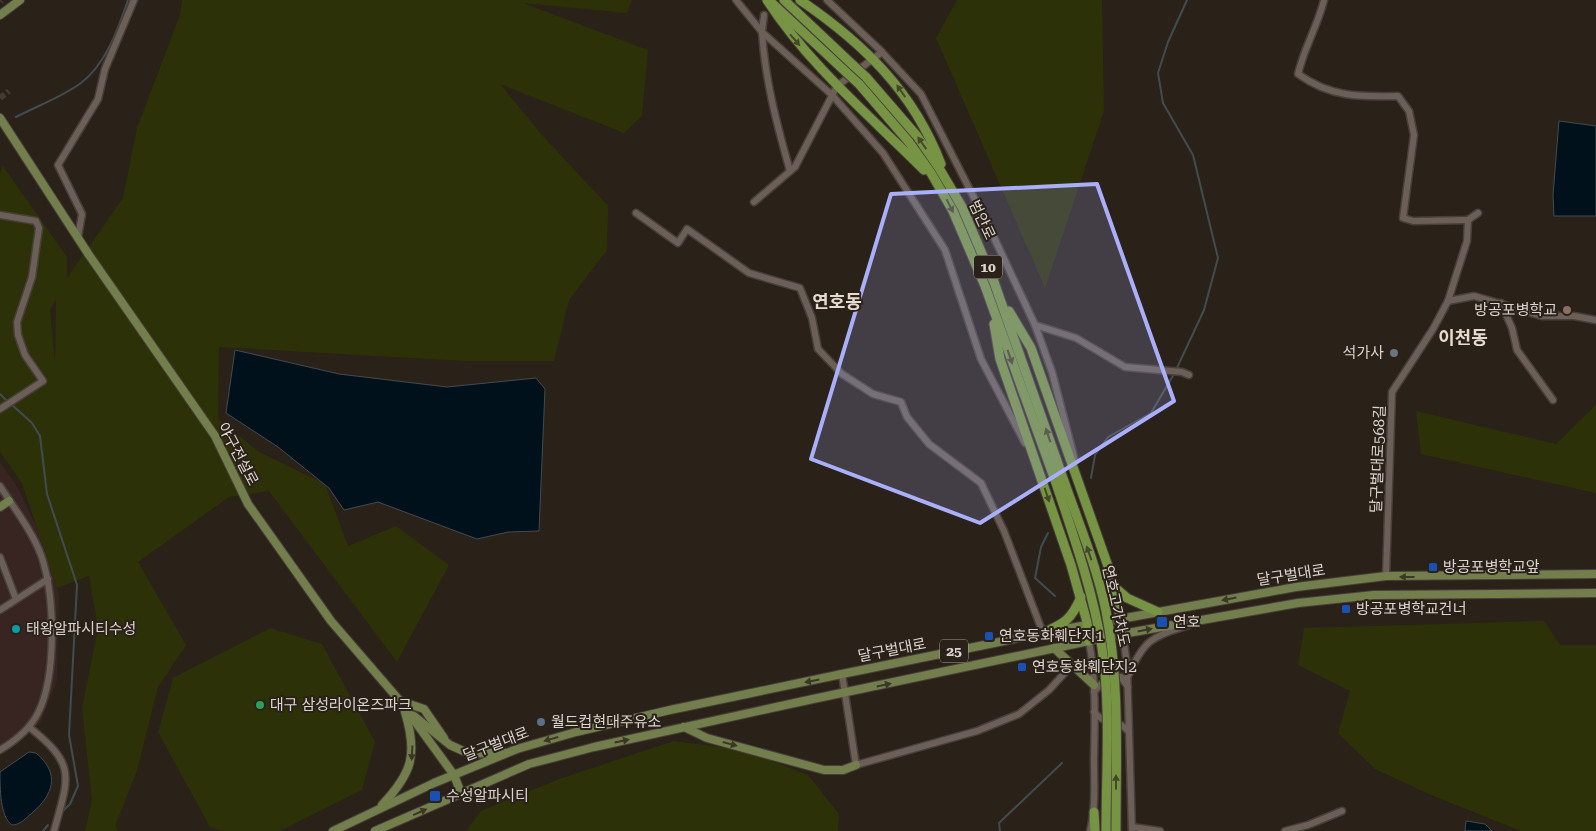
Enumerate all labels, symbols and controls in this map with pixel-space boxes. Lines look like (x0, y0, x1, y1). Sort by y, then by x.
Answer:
one-way arrow (789, 33, 801, 45)
one-way arrow (896, 84, 906, 98)
one-way arrow (917, 136, 927, 150)
street label: 범안로 (965, 197, 999, 243)
one-way arrow (946, 199, 954, 214)
road number: 10 (974, 256, 1002, 278)
district label: 연호동 (812, 291, 862, 312)
place label: 방공포병학교 (1474, 301, 1557, 319)
marker: 방공포병학교 (1561, 304, 1573, 316)
district label: 이천동 (1438, 327, 1488, 348)
place label: 석가사 (1343, 344, 1384, 362)
marker: 석가사 (1388, 347, 1400, 359)
one-way arrow (1006, 350, 1014, 365)
street label: 달구벌대로568길 (1367, 405, 1389, 513)
street label: 야구전설로 (214, 419, 262, 489)
one-way arrow (1044, 428, 1051, 443)
one-way arrow (1044, 487, 1051, 502)
one-way arrow (1085, 545, 1093, 560)
place label: 방공포병학교앞 (1443, 558, 1540, 576)
street label: 달구벌대로 (1256, 561, 1326, 589)
marker: 방공포병학교앞 (1427, 561, 1439, 573)
street label: 연호고가차도 (1099, 564, 1133, 648)
one-way arrow (1399, 573, 1415, 581)
one-way arrow (1221, 596, 1237, 604)
place label: 방공포병학교건너 (1356, 600, 1466, 618)
marker: 방공포병학교건너 (1340, 603, 1352, 615)
place label: 연호 (1173, 613, 1201, 631)
marker: 연호 (1155, 615, 1169, 629)
place label: 태왕알파시티수성 (26, 620, 136, 638)
marker: 태왕알파시티수성 (10, 623, 22, 635)
one-way arrow (1138, 626, 1153, 634)
place label: 연호동화훼단지1 (999, 627, 1104, 645)
marker: 연호동화훼단지1 (983, 630, 995, 642)
street label: 달구벌대로 (856, 635, 928, 665)
road number: 25 (940, 640, 968, 662)
place label: 연호동화훼단지2 (1032, 658, 1137, 676)
marker: 연호동화훼단지2 (1016, 661, 1028, 673)
one-way arrow (804, 677, 820, 685)
one-way arrow (876, 681, 891, 689)
place label: 대구 삼성라이온즈파크 (270, 696, 412, 714)
marker: 대구 삼성라이온즈파크 (254, 699, 266, 711)
place label: 월드컵현대주유소 (551, 713, 662, 731)
marker: 월드컵현대주유소 (535, 716, 547, 728)
street label: 달구벌대로 (461, 723, 531, 765)
one-way arrow (543, 735, 558, 743)
one-way arrow (614, 737, 630, 745)
one-way arrow (722, 740, 737, 748)
one-way arrow (407, 745, 415, 761)
one-way arrow (1112, 774, 1120, 790)
place label: 수성알파시티 (446, 787, 529, 805)
marker: 수성알파시티 (428, 789, 442, 803)
one-way arrow (413, 807, 427, 815)

